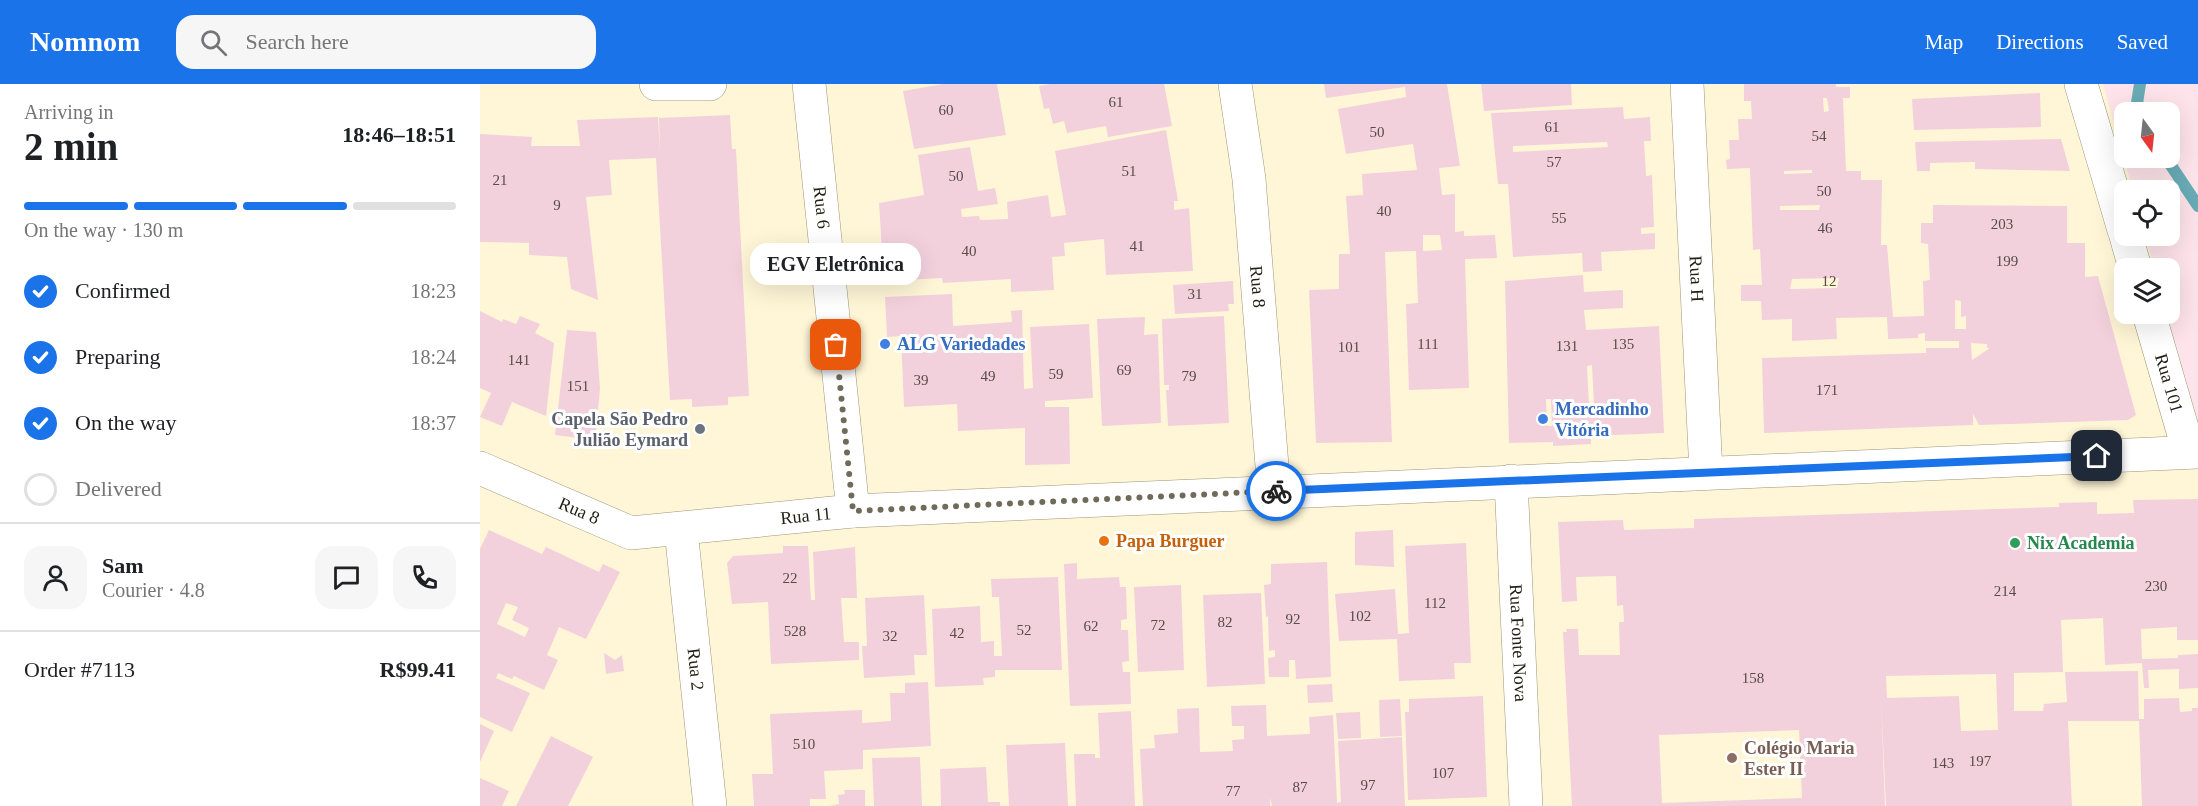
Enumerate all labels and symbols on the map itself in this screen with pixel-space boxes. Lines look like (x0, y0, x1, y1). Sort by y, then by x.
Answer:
house number: 61 (1109, 94, 1124, 110)
house number: 60 (939, 102, 954, 118)
north arrow (2114, 102, 2180, 168)
house number: 61 (1545, 119, 1560, 135)
house number: 50 (1370, 124, 1385, 140)
house number: 54 (1812, 128, 1827, 144)
house number: 57 (1547, 154, 1562, 170)
house number: 51 (1122, 163, 1137, 179)
house number: 50 (949, 168, 964, 184)
house number: 21 (493, 172, 508, 188)
house number: 50 (1817, 183, 1832, 199)
street label: Rua 6 (810, 185, 834, 230)
house number: 9 (553, 197, 561, 213)
house number: 40 (1377, 203, 1392, 219)
house number: 55 (1552, 210, 1567, 226)
house number: 203 (1991, 216, 2013, 232)
house number: 46 (1818, 220, 1833, 236)
house number: 41 (1130, 238, 1145, 254)
callout: EGV Eletrônica (750, 243, 922, 285)
house number: 40 (962, 243, 977, 259)
house number: 199 (1996, 253, 2018, 269)
street label: Rua H (1685, 255, 1708, 302)
street label: Rua 8 (1246, 265, 1269, 309)
house number: 12 (1822, 273, 1837, 289)
house number: 31 (1188, 286, 1203, 302)
pin (810, 319, 861, 370)
place label: ALG Variedades (897, 334, 1026, 354)
house number: 111 (1417, 336, 1439, 352)
house number: 135 (1612, 336, 1634, 352)
marker: ALG Variedades (878, 337, 892, 351)
house number: 131 (1556, 338, 1578, 354)
house number: 101 (1338, 339, 1360, 355)
street label: Rua 101 (2151, 351, 2187, 415)
house number: 141 (508, 352, 530, 368)
house number: 69 (1117, 362, 1132, 378)
house number: 59 (1049, 366, 1064, 382)
house number: 49 (981, 368, 996, 384)
house number: 79 (1182, 368, 1197, 384)
house number: 39 (914, 372, 929, 388)
house number: 151 (567, 378, 589, 394)
house number: 171 (1816, 382, 1838, 398)
place label: Mercadinho Vitória (1555, 399, 1649, 440)
place label: Capela São Pedro Julião Eymard (551, 409, 688, 450)
marker: Mercadinho Vitória (1536, 412, 1550, 426)
marker: Capela São Pedro Julião Eymard (693, 422, 707, 436)
pin (2071, 430, 2122, 481)
courier (1246, 461, 1306, 521)
street label: Rua 8 (556, 493, 603, 528)
street label: Rua 11 (779, 503, 832, 528)
place label: Papa Burguer (1116, 531, 1225, 551)
place label: Nix Academia (2027, 533, 2135, 553)
marker: Papa Burguer (1097, 534, 1111, 548)
marker: Nix Academia (2008, 536, 2022, 550)
house number: 22 (783, 570, 798, 586)
house number: 230 (2145, 578, 2167, 594)
street label: Rua Fonte Nova (1506, 583, 1531, 702)
house number: 214 (1994, 583, 2017, 599)
house number: 112 (1424, 595, 1446, 611)
house number: 102 (1349, 608, 1371, 624)
house number: 92 (1286, 611, 1301, 627)
house number: 82 (1218, 614, 1233, 630)
house number: 72 (1151, 617, 1166, 633)
house number: 62 (1084, 618, 1099, 634)
house number: 52 (1017, 622, 1032, 638)
house number: 528 (784, 623, 806, 639)
house number: 42 (950, 625, 965, 641)
house number: 32 (883, 628, 898, 644)
street label: Rua 2 (683, 647, 708, 691)
house number: 158 (1742, 670, 1764, 686)
house number: 510 (793, 736, 815, 752)
place label: Colégio Maria Ester II (1744, 738, 1854, 779)
marker: Colégio Maria Ester II (1725, 751, 1739, 765)
house number: 197 (1969, 753, 1992, 769)
house number: 143 (1932, 755, 1954, 771)
house number: 107 (1432, 765, 1455, 781)
house number: 97 (1361, 777, 1376, 793)
house number: 87 (1293, 779, 1308, 795)
house number: 77 (1226, 783, 1241, 799)

